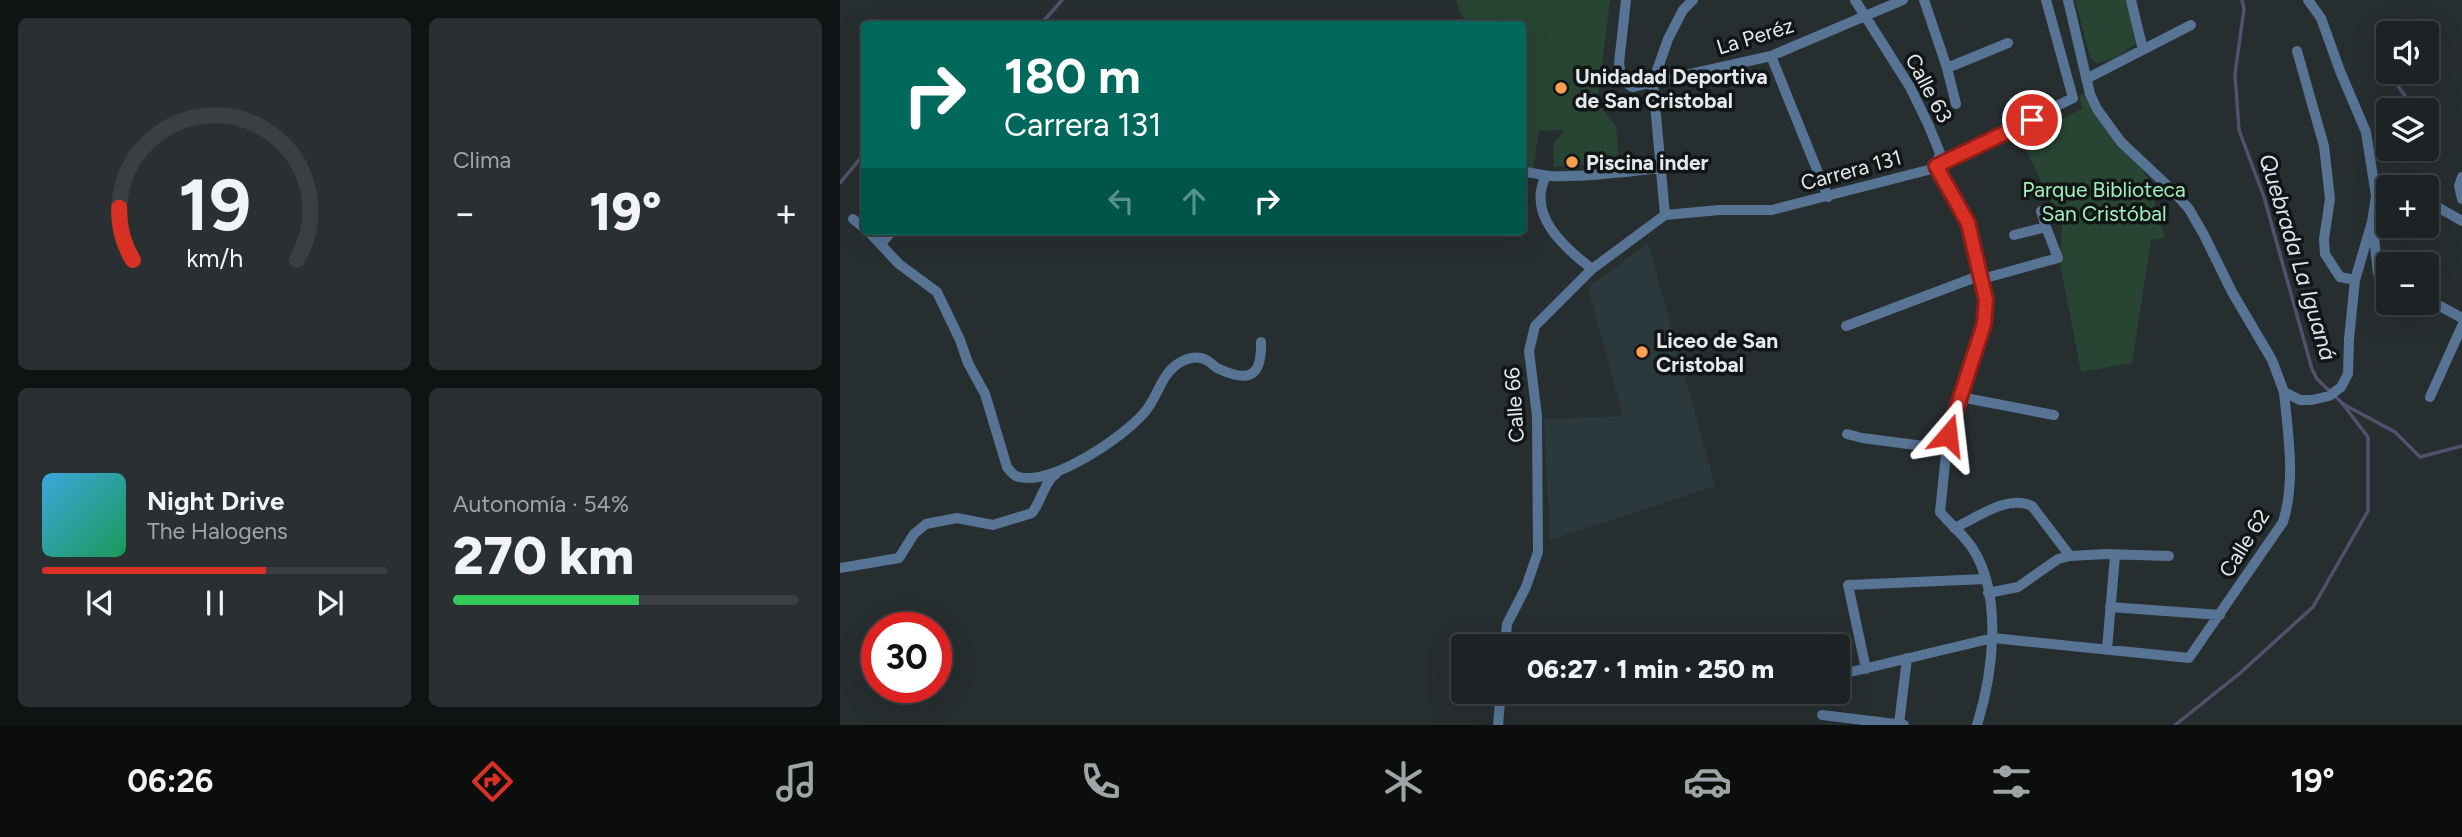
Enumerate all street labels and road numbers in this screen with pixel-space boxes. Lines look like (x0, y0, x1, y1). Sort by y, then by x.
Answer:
street label: La Peréz (1714, 12, 1796, 60)
street label: Calle 63 (1900, 49, 1958, 127)
street label: Carrera 131 (1798, 145, 1904, 195)
street label: Calle 66 (1499, 366, 1529, 444)
street label: Calle 62 (2213, 504, 2275, 582)

